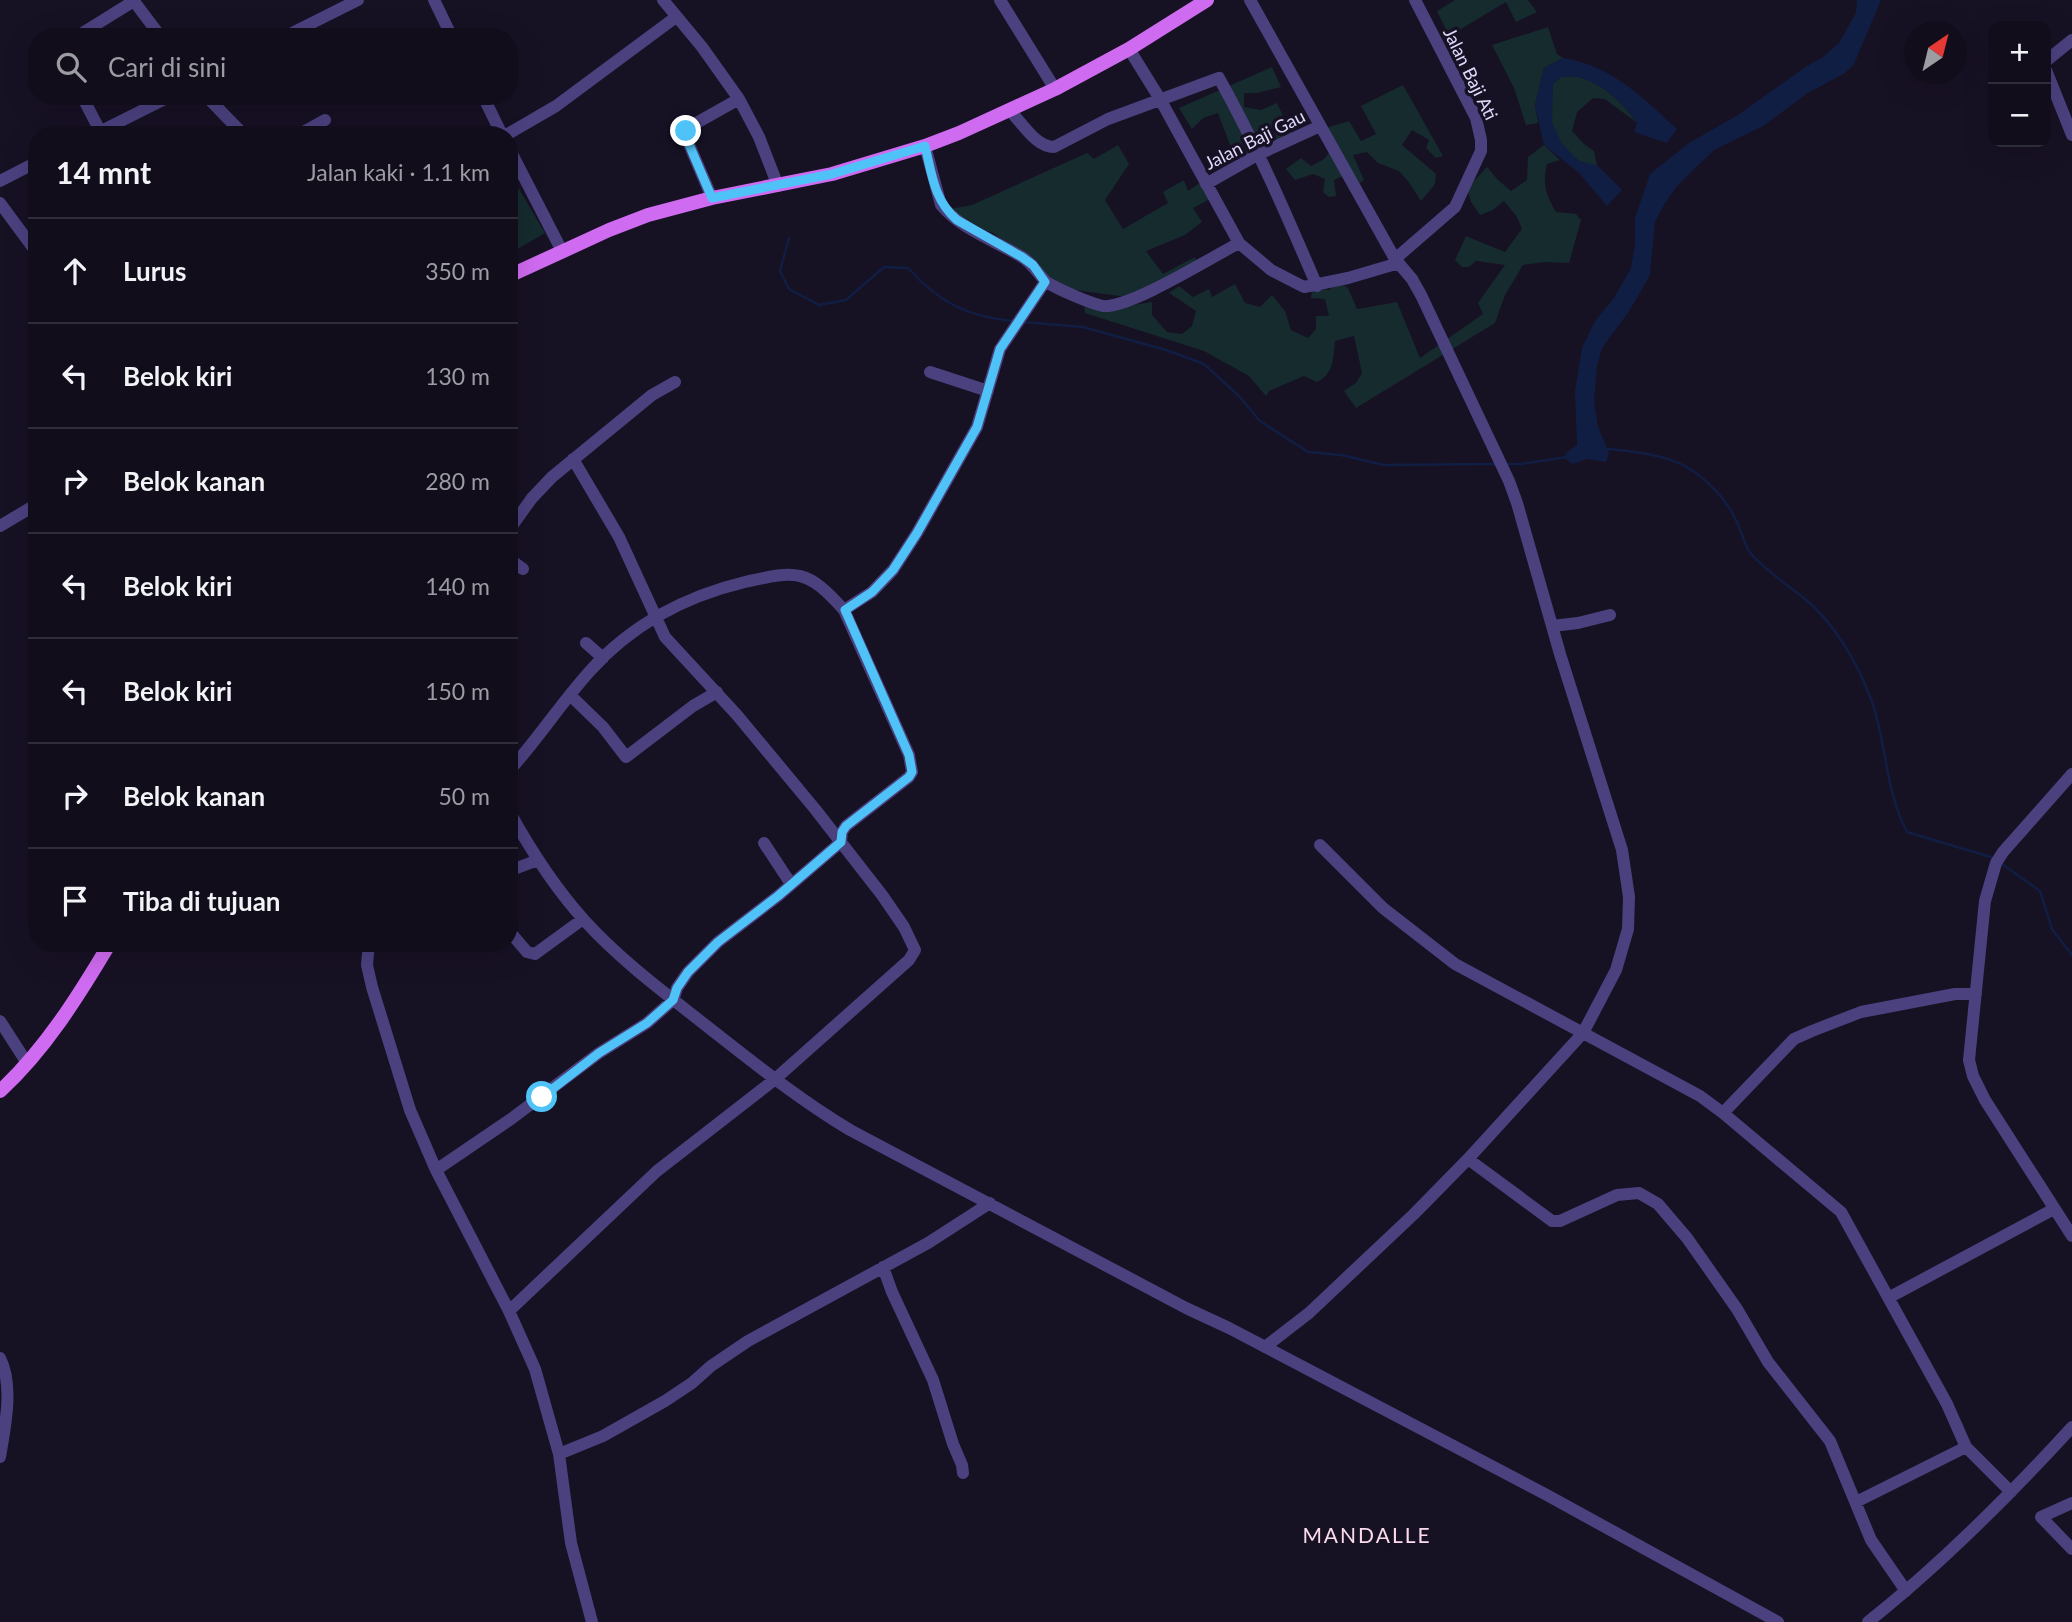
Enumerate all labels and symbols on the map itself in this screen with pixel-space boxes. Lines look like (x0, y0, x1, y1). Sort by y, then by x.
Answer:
north arrow (1904, 21, 1967, 84)
street label: Jalan Baji Ati (1439, 24, 1503, 123)
street label: Jalan Baji Gau (1201, 104, 1308, 174)
route end (670, 115, 701, 146)
route start (526, 1081, 557, 1112)
district label: MANDALLE (1302, 1522, 1432, 1547)

